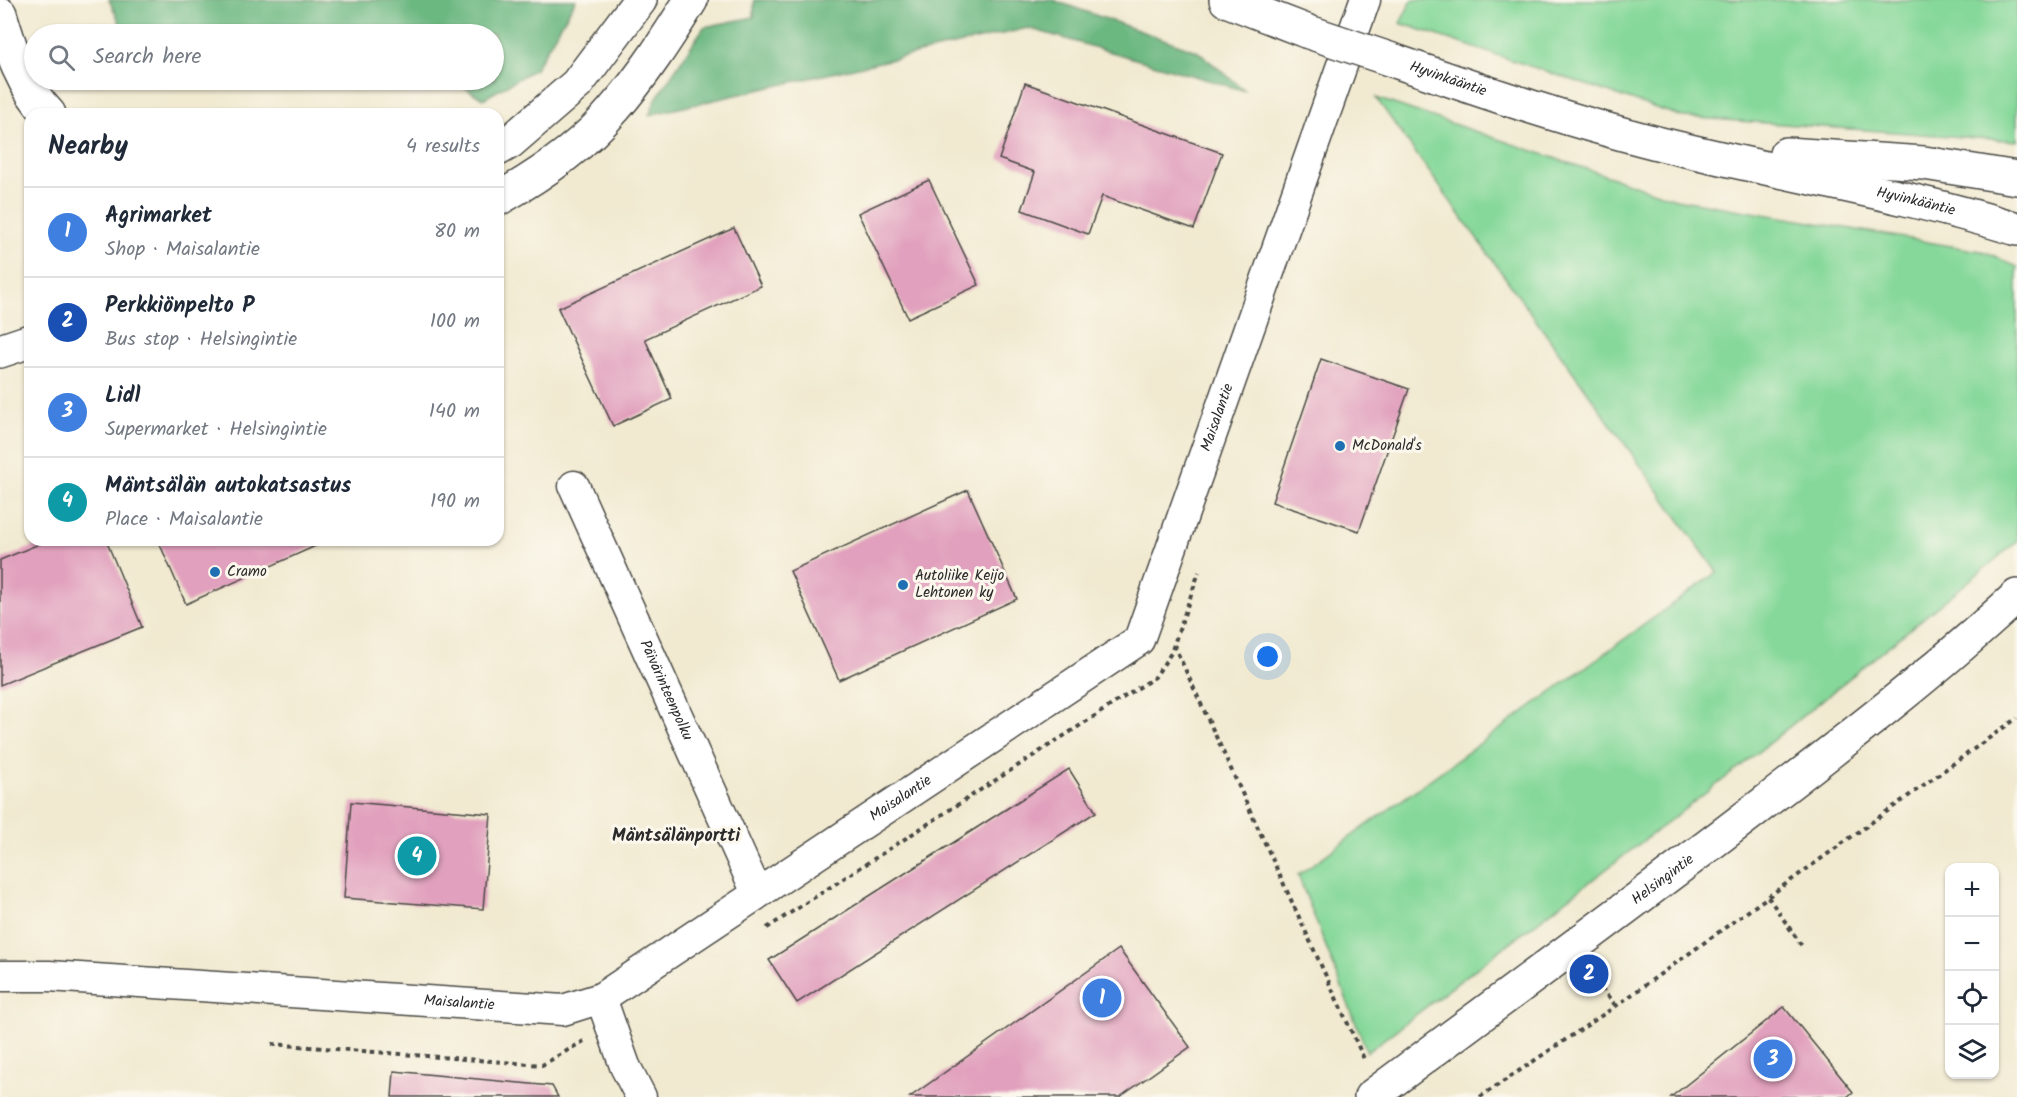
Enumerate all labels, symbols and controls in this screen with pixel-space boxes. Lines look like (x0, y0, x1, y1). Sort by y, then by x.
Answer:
search box (24, 24, 504, 90)
text: Search here (93, 40, 201, 75)
icon: search (45, 41, 78, 74)
street label: Hyvinkääntie (1406, 55, 1490, 104)
text: Nearby (48, 126, 128, 168)
text: 4 results (406, 131, 480, 163)
street label: Hyvinkääntie (1874, 181, 1958, 223)
text: Agrimarket (105, 199, 212, 234)
text: 1 (64, 216, 71, 248)
text: 80 m (434, 216, 480, 248)
text: Shop · Maisalantie (105, 234, 260, 266)
text: Perkkiönpelto P (105, 289, 254, 324)
text: 2 (62, 306, 73, 338)
text: 100 m (430, 306, 480, 338)
text: Bus stop · Helsingintie (105, 324, 297, 356)
text: Lidl (105, 379, 140, 414)
street label: Maisalantie (1194, 380, 1241, 455)
text: 3 (62, 396, 73, 428)
text: 140 m (429, 396, 480, 428)
text: Supermarket · Helsingintie (105, 414, 327, 446)
place label: McDonald's (1352, 434, 1422, 458)
marker: McDonald's (1333, 439, 1347, 453)
text: Mäntsälän autokatsastus (105, 469, 351, 504)
text: 4 (62, 486, 73, 518)
text: 190 m (430, 486, 480, 518)
text: Place · Maisalantie (105, 504, 263, 536)
place label: Cramo (227, 560, 267, 584)
place label: Autoliike Keijo Lehtonen ky (915, 564, 1005, 605)
marker: Cramo (208, 565, 222, 579)
marker: Autoliike Keijo Lehtonen ky (896, 578, 910, 592)
street label: Päivärinteenpolku (633, 636, 699, 745)
your location (1253, 642, 1282, 671)
street label: Maisalantie (865, 769, 937, 828)
district label: Mäntsälänportti (612, 822, 740, 851)
pin: 4 (398, 834, 436, 878)
street label: Helsingintie (1627, 848, 1700, 911)
map controls (1945, 863, 1999, 1079)
button: + (1945, 863, 1999, 917)
button: − (1945, 917, 1999, 971)
pin: 2 (1570, 952, 1608, 996)
button: locate (1945, 971, 1999, 1025)
pin: 1 (1082, 976, 1122, 1020)
street label: Maisalantie (423, 989, 495, 1017)
button: layers (1945, 1025, 1999, 1079)
pin: 3 (1754, 1036, 1792, 1082)

